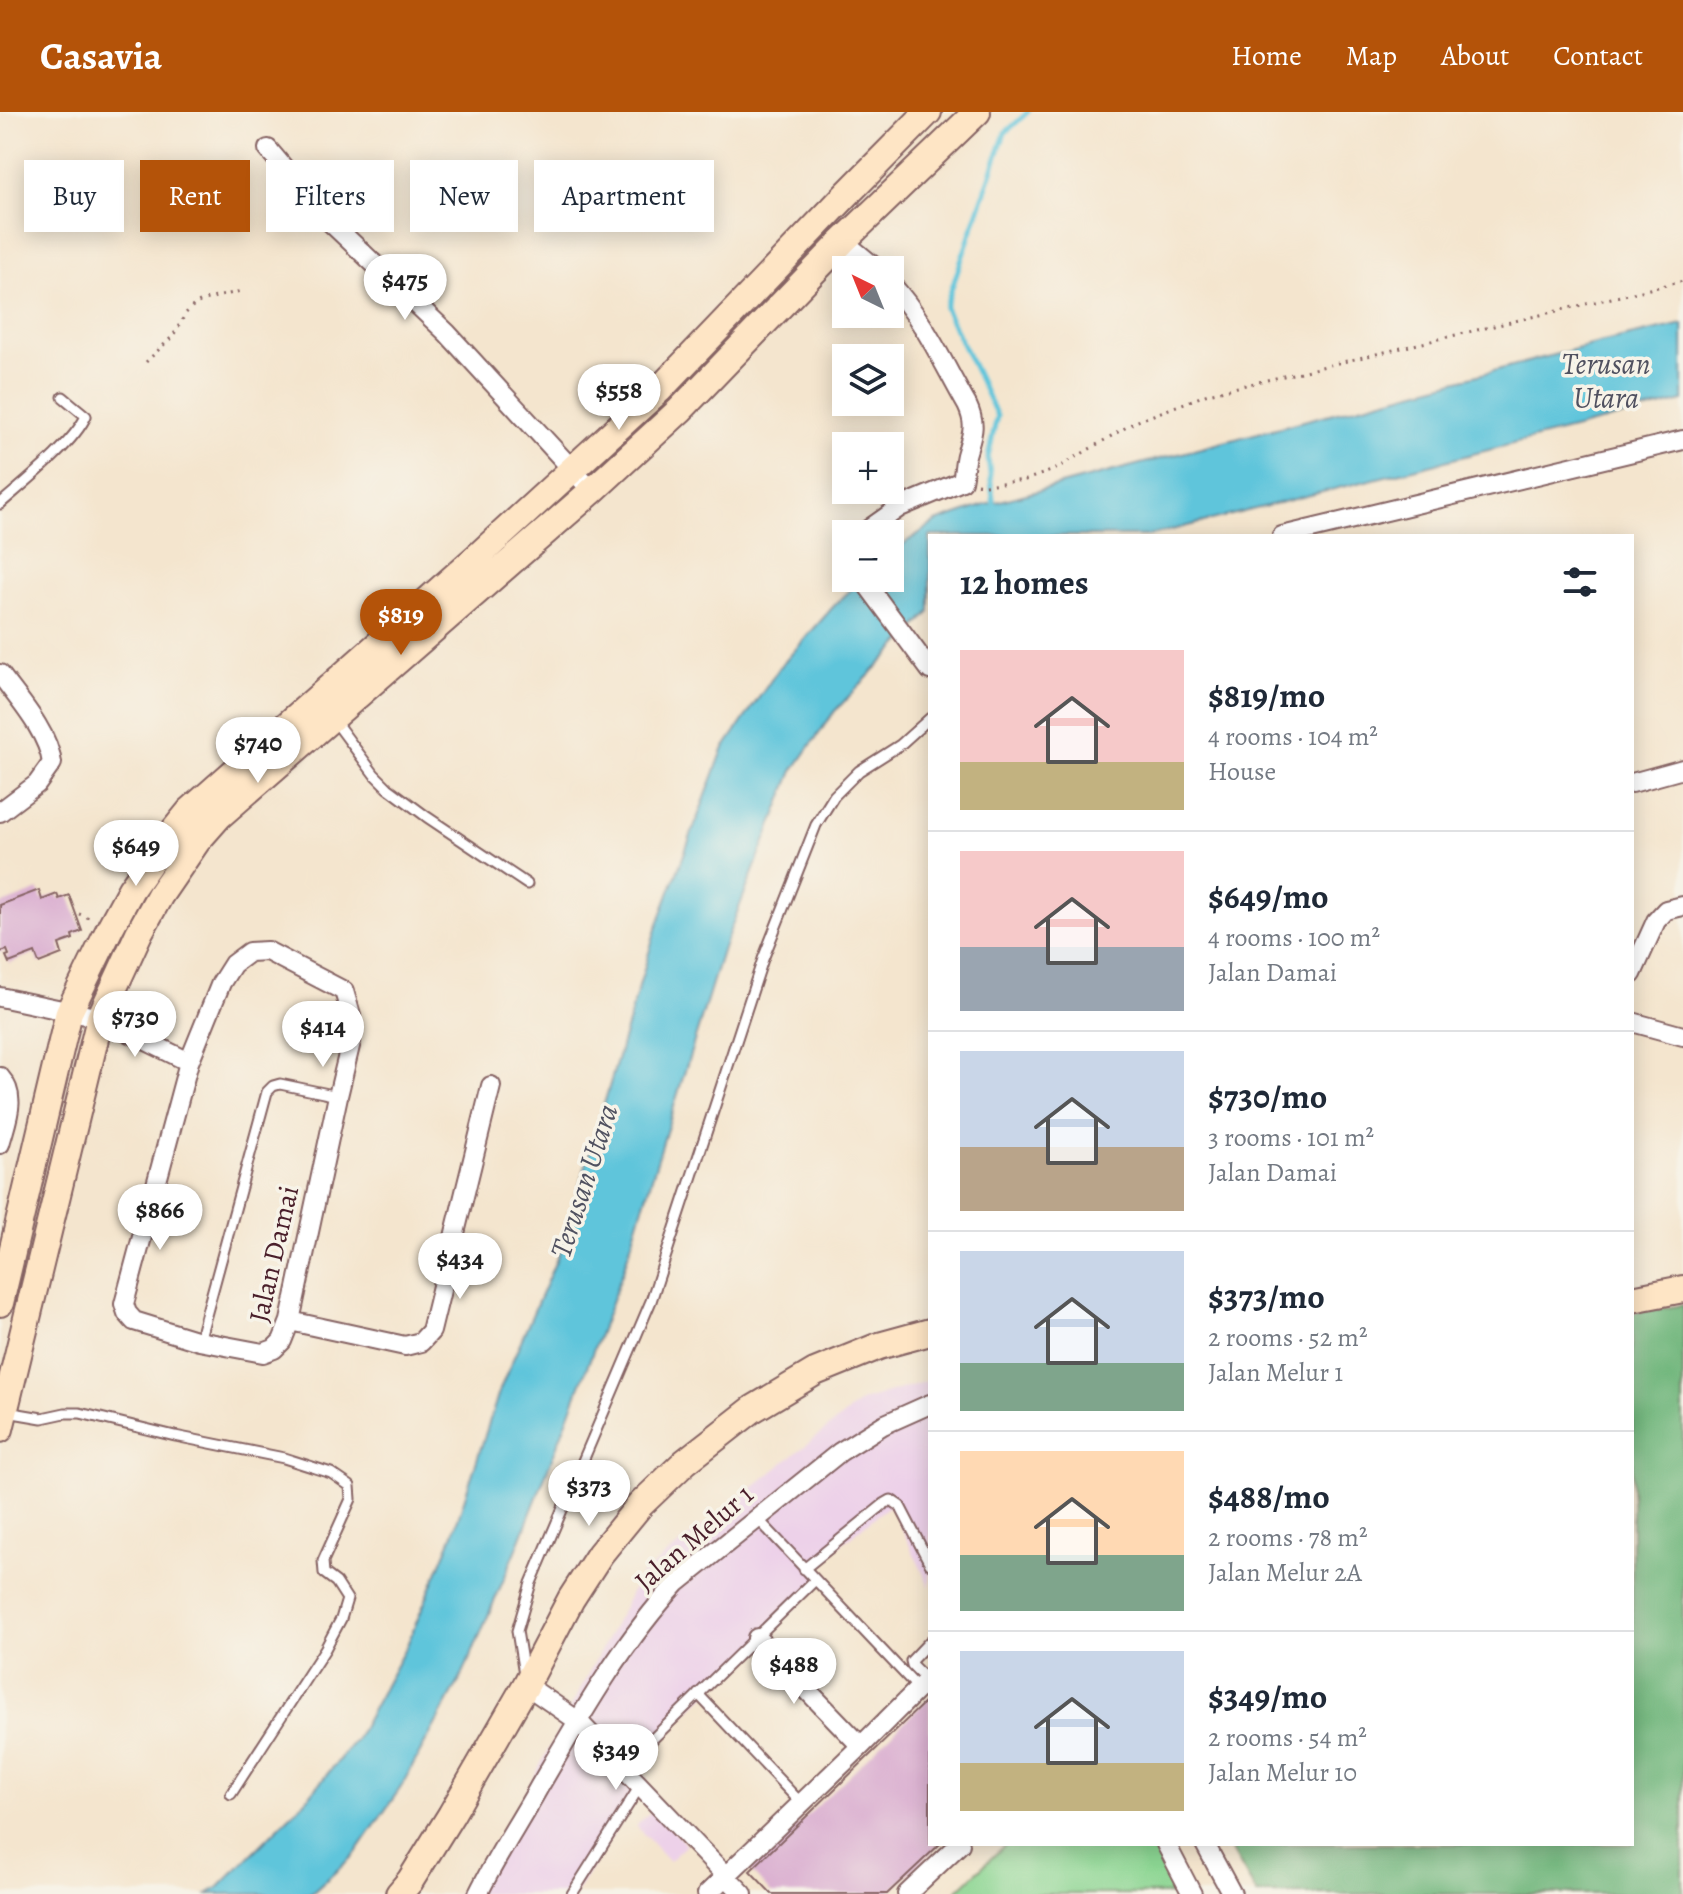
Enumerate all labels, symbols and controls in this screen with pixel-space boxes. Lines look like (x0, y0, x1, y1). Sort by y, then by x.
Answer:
text: Casavia (40, 30, 162, 82)
text: Home (1231, 37, 1302, 75)
text: Map (1346, 37, 1397, 75)
text: About (1441, 37, 1509, 75)
text: Contact (1553, 37, 1643, 75)
chip: Buy (24, 160, 124, 232)
chip: Rent (140, 160, 250, 232)
chip: Filters (266, 160, 394, 232)
chip: New (410, 160, 518, 232)
chip: Apartment (534, 160, 714, 232)
pin: $475 (358, 254, 452, 322)
north arrow (832, 256, 904, 328)
map controls (832, 256, 904, 592)
text: $475 (382, 262, 428, 297)
button: layers (832, 344, 904, 416)
water label: Terusan Utara (1562, 344, 1650, 418)
pin: $558 (572, 364, 666, 432)
text: $558 (596, 372, 642, 407)
button: + (832, 432, 904, 504)
button: − (832, 520, 904, 592)
text: 12 homes (960, 559, 1089, 606)
icon: filters (1558, 560, 1602, 604)
pin: $819 (354, 589, 448, 657)
text: $819 (378, 597, 424, 632)
text: $819/mo (1208, 672, 1325, 719)
icon: home (1024, 682, 1120, 778)
pin: $740 (211, 717, 305, 785)
text: 4 rooms · 104 m² (1208, 719, 1378, 754)
text: $740 (234, 725, 282, 760)
text: House (1208, 754, 1276, 789)
pin: $649 (89, 820, 183, 888)
text: $649 (112, 828, 160, 863)
text: $649/mo (1208, 873, 1329, 920)
icon: home (1024, 883, 1120, 979)
text: 4 rooms · 100 m² (1208, 920, 1380, 955)
text: Jalan Damai (1208, 955, 1337, 990)
pin: $730 (88, 991, 182, 1059)
text: $730 (111, 999, 159, 1034)
pin: $414 (276, 1001, 370, 1069)
text: $414 (300, 1009, 346, 1044)
text: $730/mo (1208, 1073, 1327, 1120)
icon: home (1024, 1083, 1120, 1179)
water label: Terusan Utara (540, 1099, 628, 1263)
text: 3 rooms · 101 m² (1208, 1120, 1374, 1155)
text: Jalan Damai (1208, 1155, 1337, 1190)
street label: Jalan Damai (240, 1182, 308, 1326)
pin: $866 (113, 1184, 207, 1252)
text: $866 (136, 1192, 184, 1227)
pin: $434 (413, 1233, 507, 1301)
text: $434 (436, 1241, 484, 1276)
text: $373/mo (1208, 1273, 1325, 1320)
icon: home (1024, 1283, 1120, 1379)
text: 2 rooms · 52 m² (1208, 1320, 1367, 1355)
text: Jalan Melur 1 (1208, 1355, 1343, 1390)
pin: $373 (542, 1460, 636, 1528)
text: $373 (566, 1468, 612, 1503)
text: $488/mo (1208, 1473, 1330, 1520)
street label: Jalan Melur 1 (627, 1476, 761, 1600)
icon: home (1024, 1483, 1120, 1579)
text: 2 rooms · 78 m² (1208, 1520, 1367, 1555)
text: Jalan Melur 2A (1208, 1555, 1362, 1590)
pin: $488 (747, 1638, 841, 1706)
text: $488 (769, 1646, 819, 1681)
text: $349/mo (1208, 1673, 1327, 1720)
icon: home (1024, 1683, 1120, 1779)
text: 2 rooms · 54 m² (1208, 1720, 1367, 1755)
pin: $349 (569, 1724, 663, 1792)
text: $349 (592, 1732, 640, 1767)
text: Jalan Melur 10 (1208, 1755, 1357, 1790)

